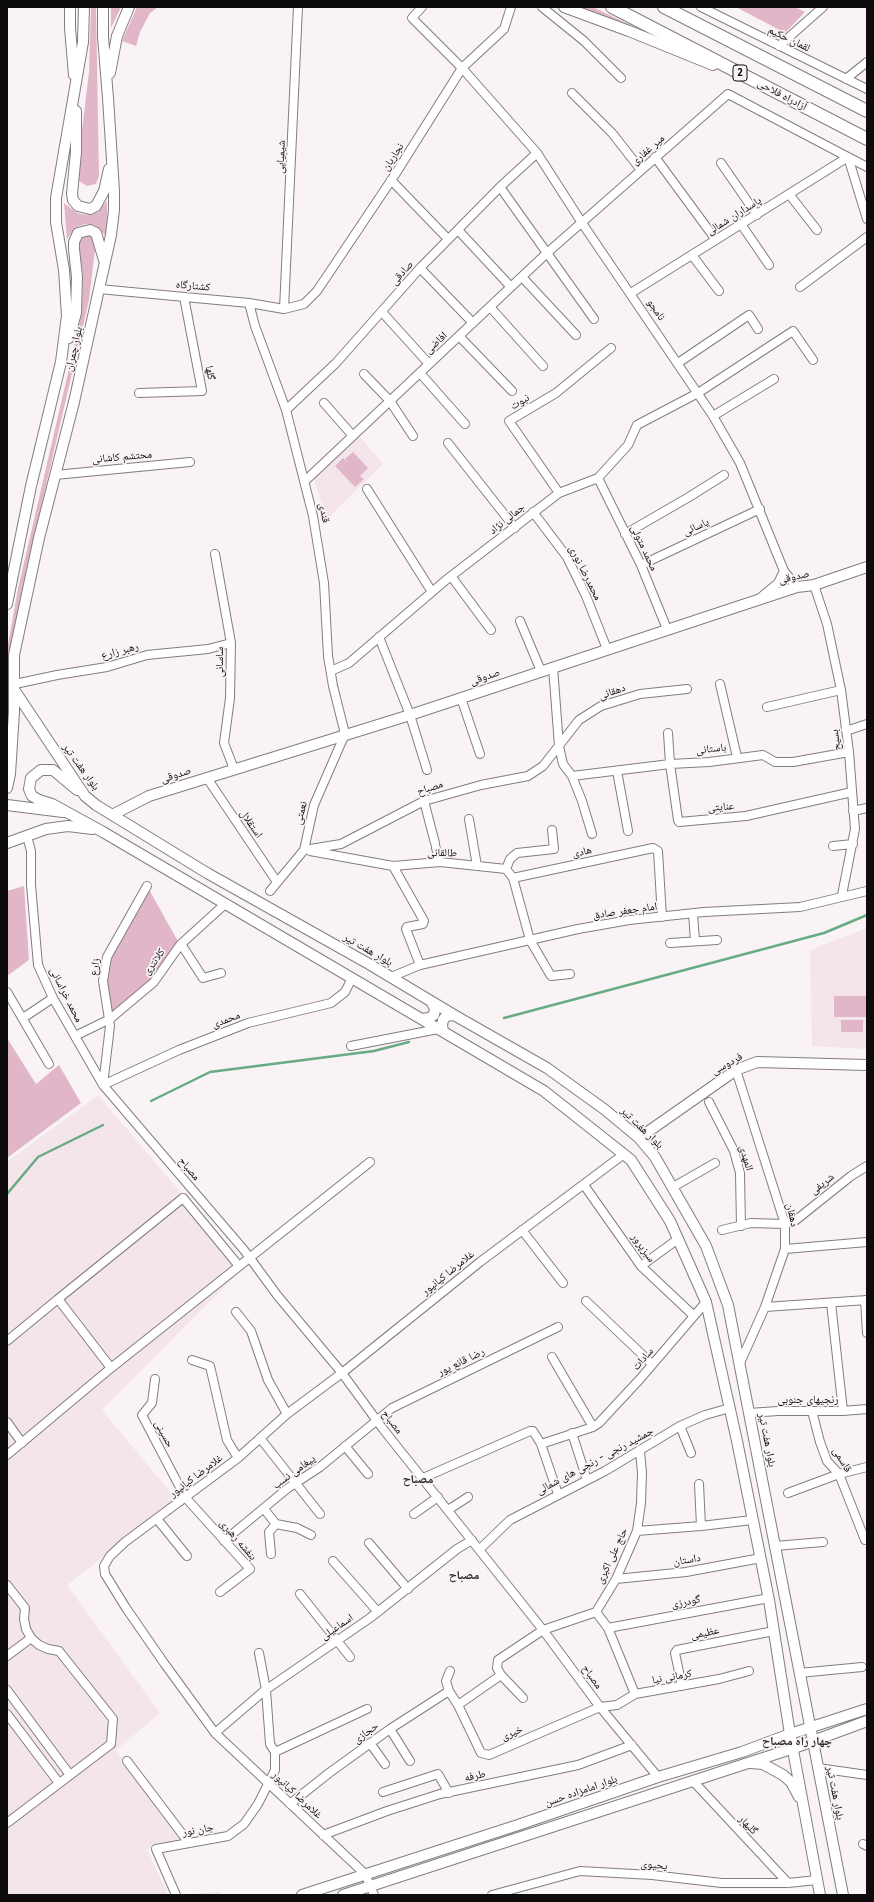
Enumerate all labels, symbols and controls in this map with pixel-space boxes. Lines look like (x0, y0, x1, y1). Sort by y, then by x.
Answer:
street label: لقمان حکیم (766, 23, 812, 55)
road number: 2 (733, 65, 747, 81)
street label: آزادراه فلاحی (755, 76, 809, 114)
street label: میر غفاری (629, 132, 667, 168)
street label: شیمیایی (274, 140, 288, 174)
street label: نجاریان (379, 141, 407, 173)
street label: پاسداران شمالی (704, 194, 764, 238)
street label: صادقی (388, 258, 416, 288)
street label: کشتارگاه (175, 278, 211, 294)
street label: نامجو (644, 297, 668, 323)
street label: بلوار چمران (62, 325, 86, 373)
street label: افاضی (422, 329, 450, 357)
street label: گلها (202, 365, 218, 381)
street label: نبوت (508, 391, 532, 413)
street label: محتشم کاشانی (91, 448, 153, 466)
street label: جمالی نژاد (487, 501, 527, 537)
street label: قندی (316, 502, 332, 524)
street label: یاسائی (681, 515, 711, 539)
street label: محمد متولی (628, 523, 660, 573)
street label: محمدرضا نوری (566, 543, 604, 603)
street label: صدوقی (777, 567, 811, 587)
street label: رهبر زارع (100, 640, 140, 662)
street label: ساسانی (213, 647, 227, 677)
street label: صدوقی (468, 666, 502, 688)
street label: دهقانی (597, 681, 627, 703)
street label: بسیح (828, 728, 844, 752)
street label: بلوار هفت تیر (60, 741, 102, 793)
street label: باستانی (695, 741, 727, 757)
street label: صدوقی (159, 764, 193, 786)
street label: مصباح (415, 778, 445, 798)
street label: عنایتی (707, 799, 735, 815)
street label: نعمتی (292, 800, 310, 826)
street label: استقلال (237, 807, 265, 841)
street label: هادی (571, 843, 593, 861)
street label: طالقانی (427, 846, 457, 860)
street label: امام جعفر صادق (592, 900, 658, 922)
street label: بلوار هفت تیر (341, 931, 395, 969)
street label: کلانتری (140, 946, 168, 978)
street label: زارع (87, 957, 103, 977)
street label: محمد خراسانی (47, 965, 85, 1025)
street label: محمدی (210, 1009, 242, 1031)
street label: فردوسی (709, 1050, 745, 1078)
street label: بلوار هفت تیر (618, 1104, 666, 1152)
street label: المهدی (736, 1144, 756, 1172)
street label: مصباح (175, 1155, 203, 1183)
street label: شریفی (807, 1170, 837, 1198)
street label: دهقان (783, 1202, 801, 1228)
street label: سبزپرور (628, 1231, 658, 1265)
street label: غلامرضا کیانپور (419, 1248, 477, 1298)
street label: رضا قانع پور (435, 1345, 487, 1379)
street label: سادات (630, 1345, 656, 1373)
street label: رنجیهای جنوبی (777, 1393, 839, 1407)
street label: مصباح (379, 1407, 405, 1437)
street label: بلوار هفت تیر (755, 1412, 779, 1468)
street label: حسینی (151, 1418, 177, 1450)
street label: جمشید رنجی - رنجی های شمالی (534, 1424, 656, 1498)
street label: قاسمی (829, 1445, 855, 1475)
street label: غلامرضا کیانپور (167, 1452, 225, 1500)
street label: پیغامی نسب (270, 1452, 318, 1492)
district label: مصباح (403, 1473, 433, 1487)
street label: بنفشه رهبری (217, 1517, 259, 1563)
street label: حاج علی اکبری (593, 1526, 631, 1586)
street label: داستان (672, 1551, 702, 1569)
district label: مصباح (449, 1569, 479, 1583)
street label: گودرزی (670, 1593, 702, 1611)
street label: اسماعیلی (318, 1611, 356, 1643)
street label: عظیمی (690, 1624, 720, 1642)
street label: مصباح (579, 1662, 605, 1692)
street label: کرمانی نیا (651, 1667, 693, 1687)
street label: حجازی (351, 1719, 381, 1747)
street label: خیری (499, 1723, 525, 1743)
district label: چهار راه مصباح (762, 1735, 832, 1749)
street label: بلوار هفت تیر (823, 1765, 847, 1821)
street label: طرفه (463, 1767, 487, 1785)
street label: غلامرضا کیانپور (269, 1768, 325, 1822)
street label: بلوار امامزاده حسن (543, 1772, 619, 1810)
street label: گلبهار (736, 1813, 760, 1837)
street label: جان نور (181, 1821, 215, 1839)
street label: یحیوی (640, 1857, 668, 1873)

